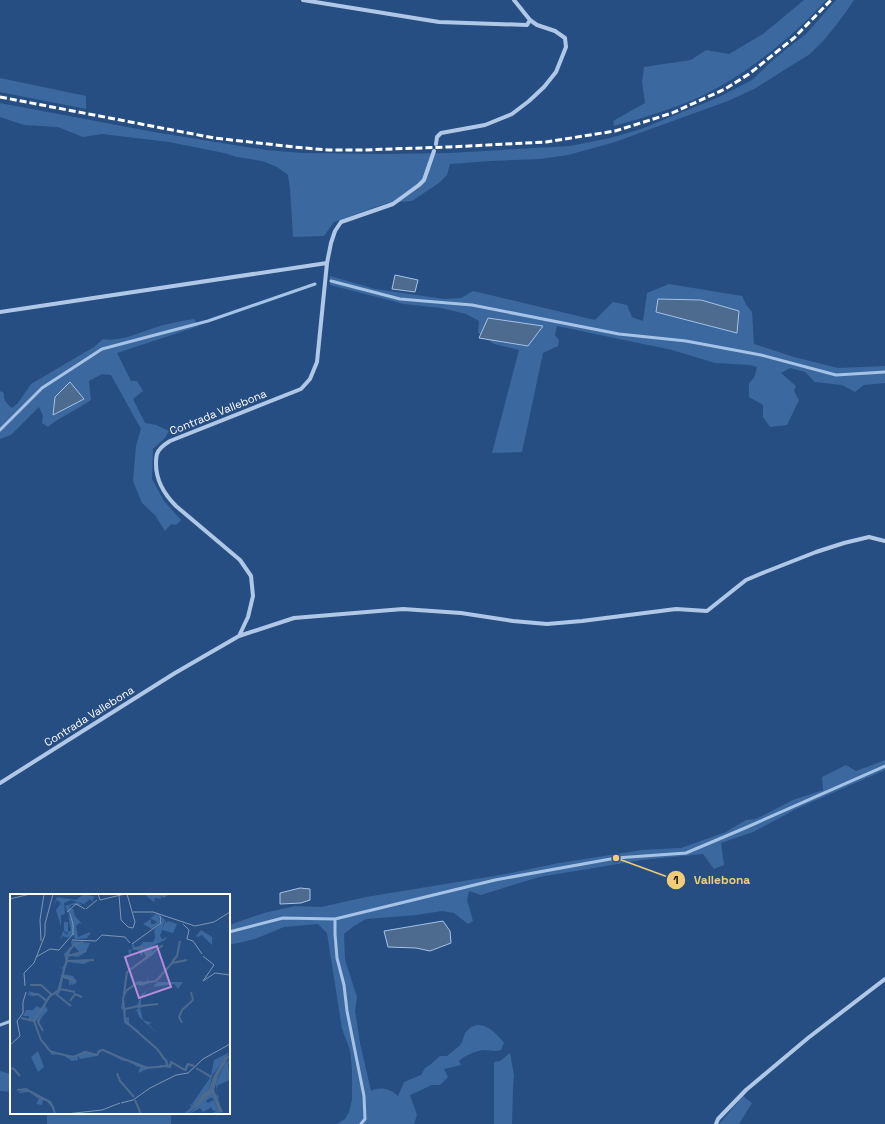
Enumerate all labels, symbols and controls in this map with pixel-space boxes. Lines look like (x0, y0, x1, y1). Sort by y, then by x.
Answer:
street label: Contrada Vallebona (167, 386, 269, 438)
street label: Contrada Vallebona (41, 682, 137, 749)
callout: Vallebona (666, 868, 759, 892)
text: 1 (673, 872, 679, 888)
text: Vallebona (694, 872, 750, 888)
inset map (10, 894, 230, 1114)

